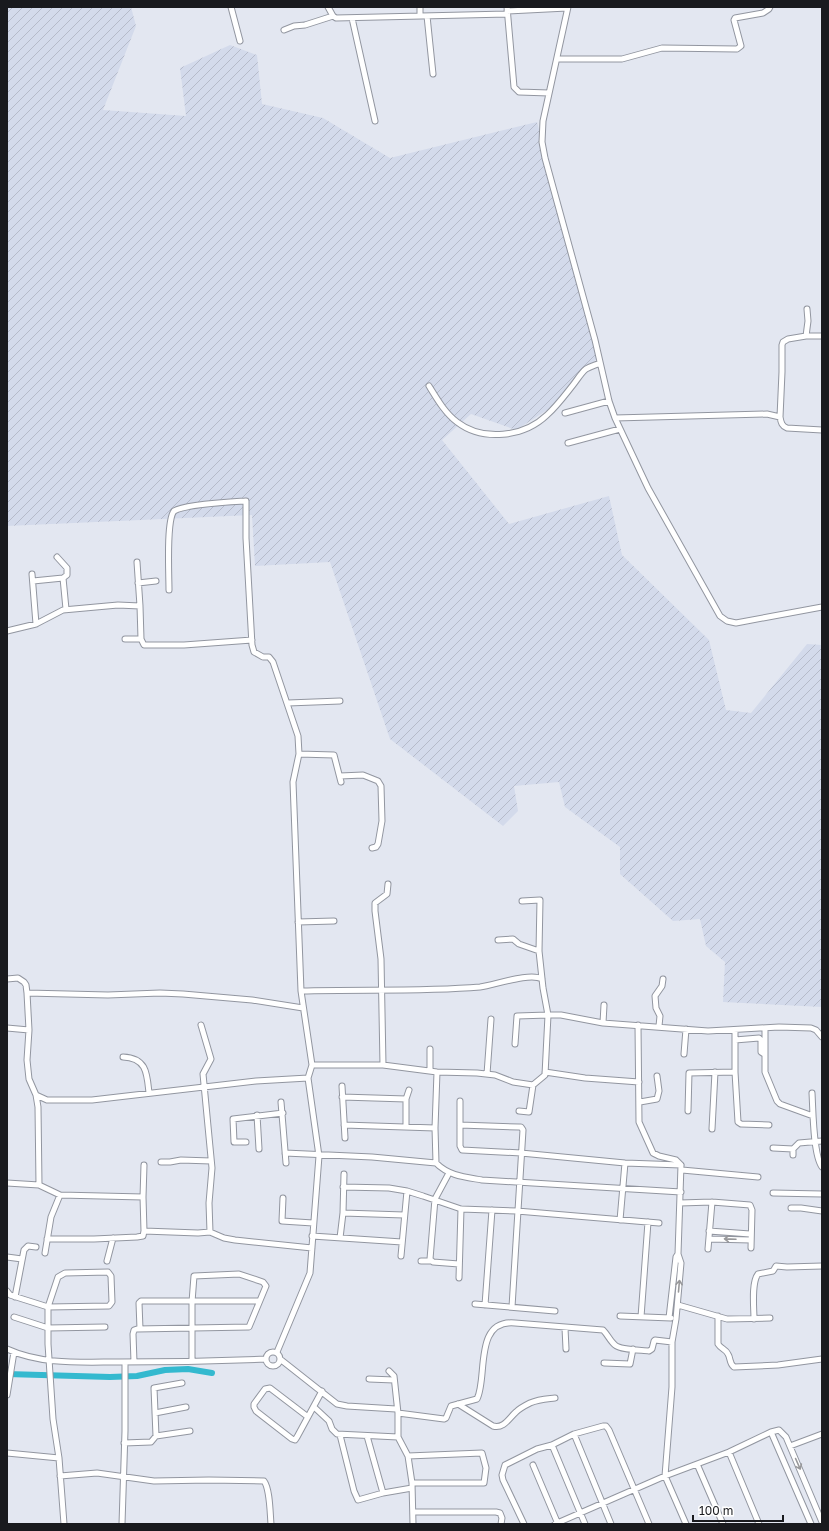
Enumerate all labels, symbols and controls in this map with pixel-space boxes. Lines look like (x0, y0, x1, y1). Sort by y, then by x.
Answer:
one-way arrow (724, 1235, 737, 1243)
one-way arrow (676, 1280, 683, 1293)
one-way arrow (794, 1457, 802, 1469)
scale bar (693, 1497, 783, 1523)
text: 100 m (699, 1503, 733, 1518)

